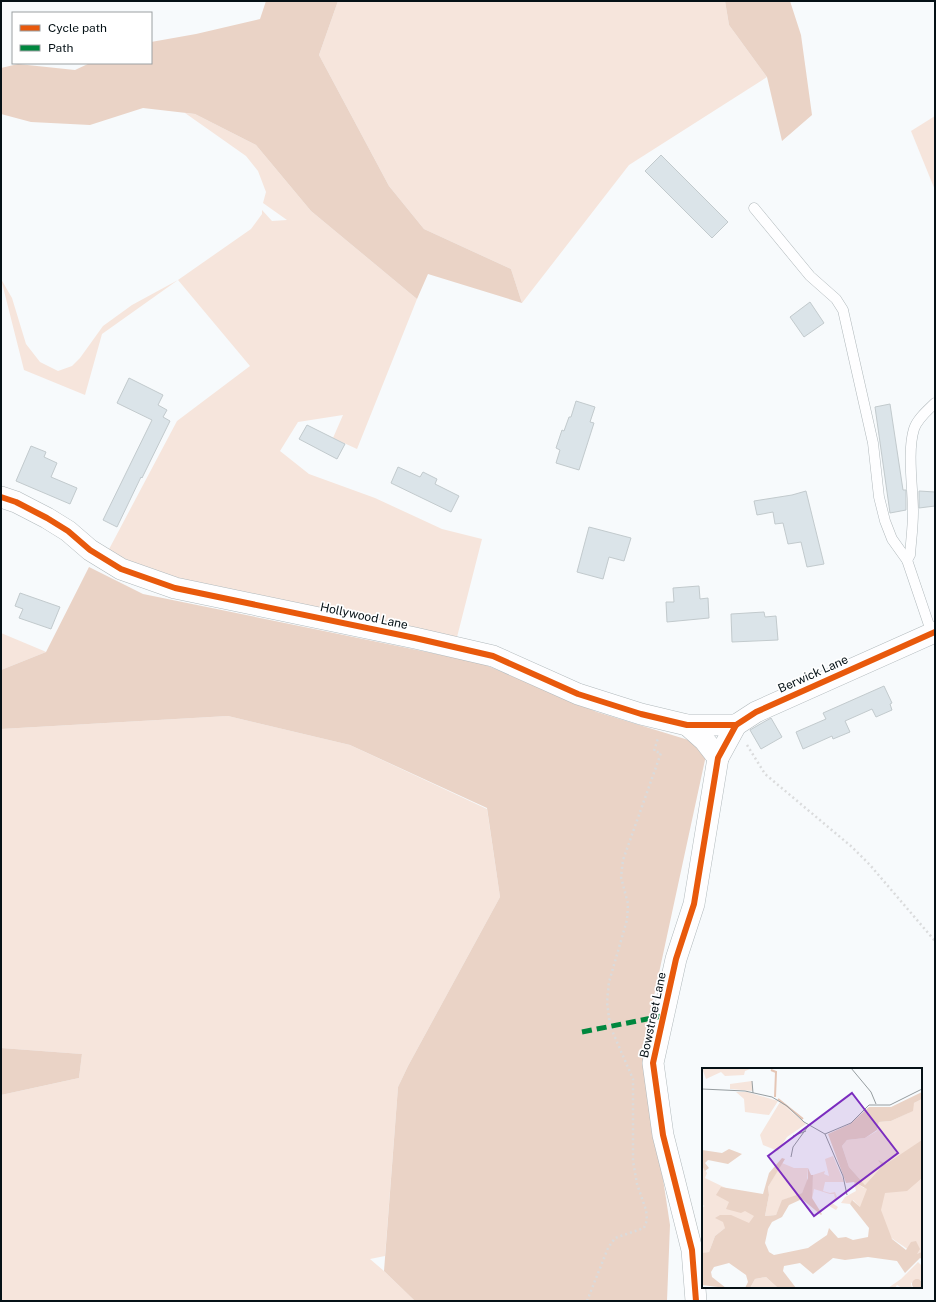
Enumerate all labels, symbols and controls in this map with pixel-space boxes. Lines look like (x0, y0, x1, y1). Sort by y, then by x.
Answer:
legend (12, 12, 152, 64)
text: Cycle path (48, 21, 107, 35)
text: Path (48, 41, 74, 55)
street label: Hollywood Lane (319, 600, 409, 632)
street label: Berwick Lane (776, 652, 850, 696)
street label: Bowstreet Lane (637, 971, 669, 1059)
inset map (702, 1068, 922, 1288)

